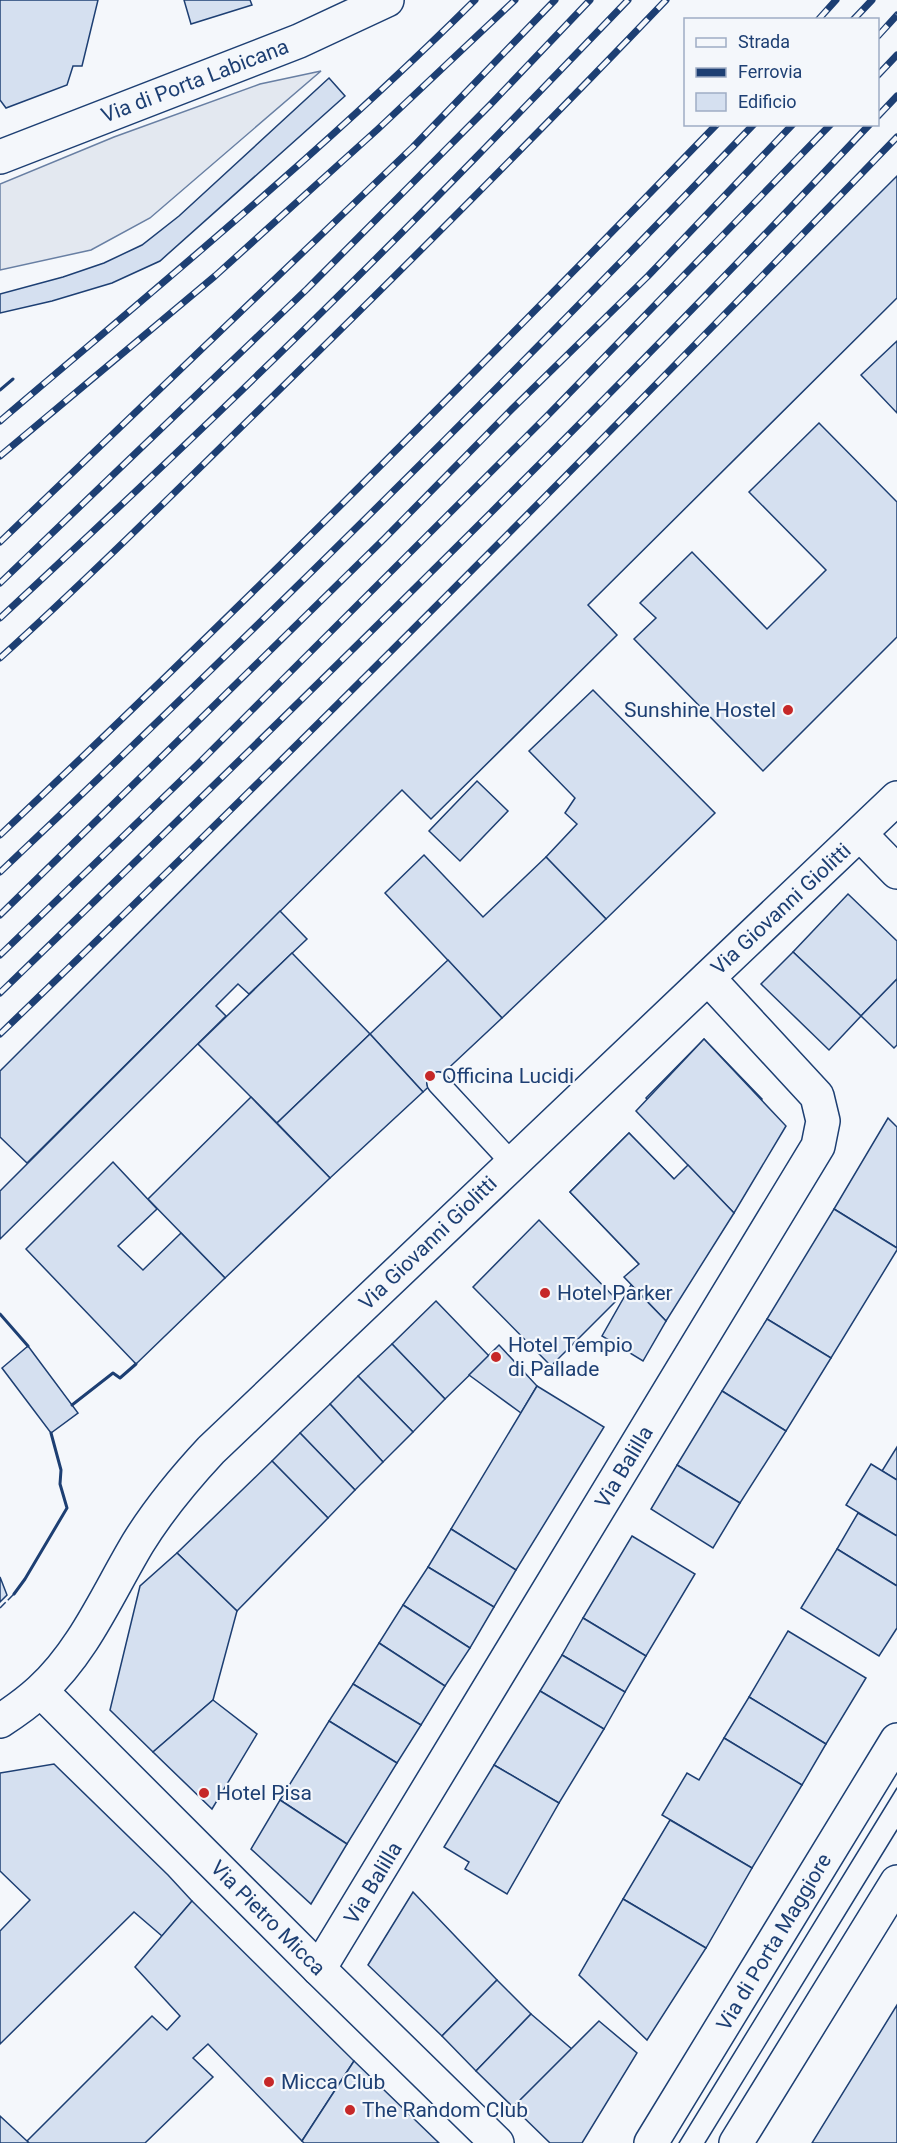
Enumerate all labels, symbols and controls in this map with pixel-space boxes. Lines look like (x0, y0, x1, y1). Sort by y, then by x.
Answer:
legend (684, 18, 879, 126)
text: Strada (738, 31, 790, 52)
street label: Via di Porta Labicana (98, 34, 292, 128)
text: Ferrovia (738, 61, 802, 82)
text: Edificio (738, 91, 797, 112)
place label: Sunshine Hostel (624, 698, 776, 722)
marker: Sunshine Hostel (781, 703, 795, 717)
street label: Via Giovanni Giolitti (706, 838, 856, 980)
place label: Officina Lucidi (442, 1064, 574, 1088)
marker: Officina Lucidi (423, 1069, 437, 1083)
street label: Via Giovanni Giolitti (354, 1171, 502, 1315)
place label: Hotel Parker (557, 1281, 673, 1305)
marker: Hotel Parker (538, 1286, 552, 1300)
place label: Hotel Tempio di Pallade (508, 1333, 633, 1381)
marker: Hotel Tempio di Pallade (489, 1350, 503, 1364)
street label: Via Balilla (590, 1422, 658, 1512)
place label: Hotel Pisa (216, 1781, 312, 1805)
marker: Hotel Pisa (197, 1786, 211, 1800)
street label: Via Balilla (339, 1838, 407, 1928)
street label: Via di Porta Maggiore (712, 1849, 836, 2035)
street label: Via Pietro Micca (206, 1856, 330, 1980)
place label: Micca Club (281, 2070, 385, 2094)
marker: Micca Club (262, 2075, 276, 2089)
place label: The Random Club (362, 2098, 528, 2122)
marker: The Random Club (343, 2103, 357, 2117)

